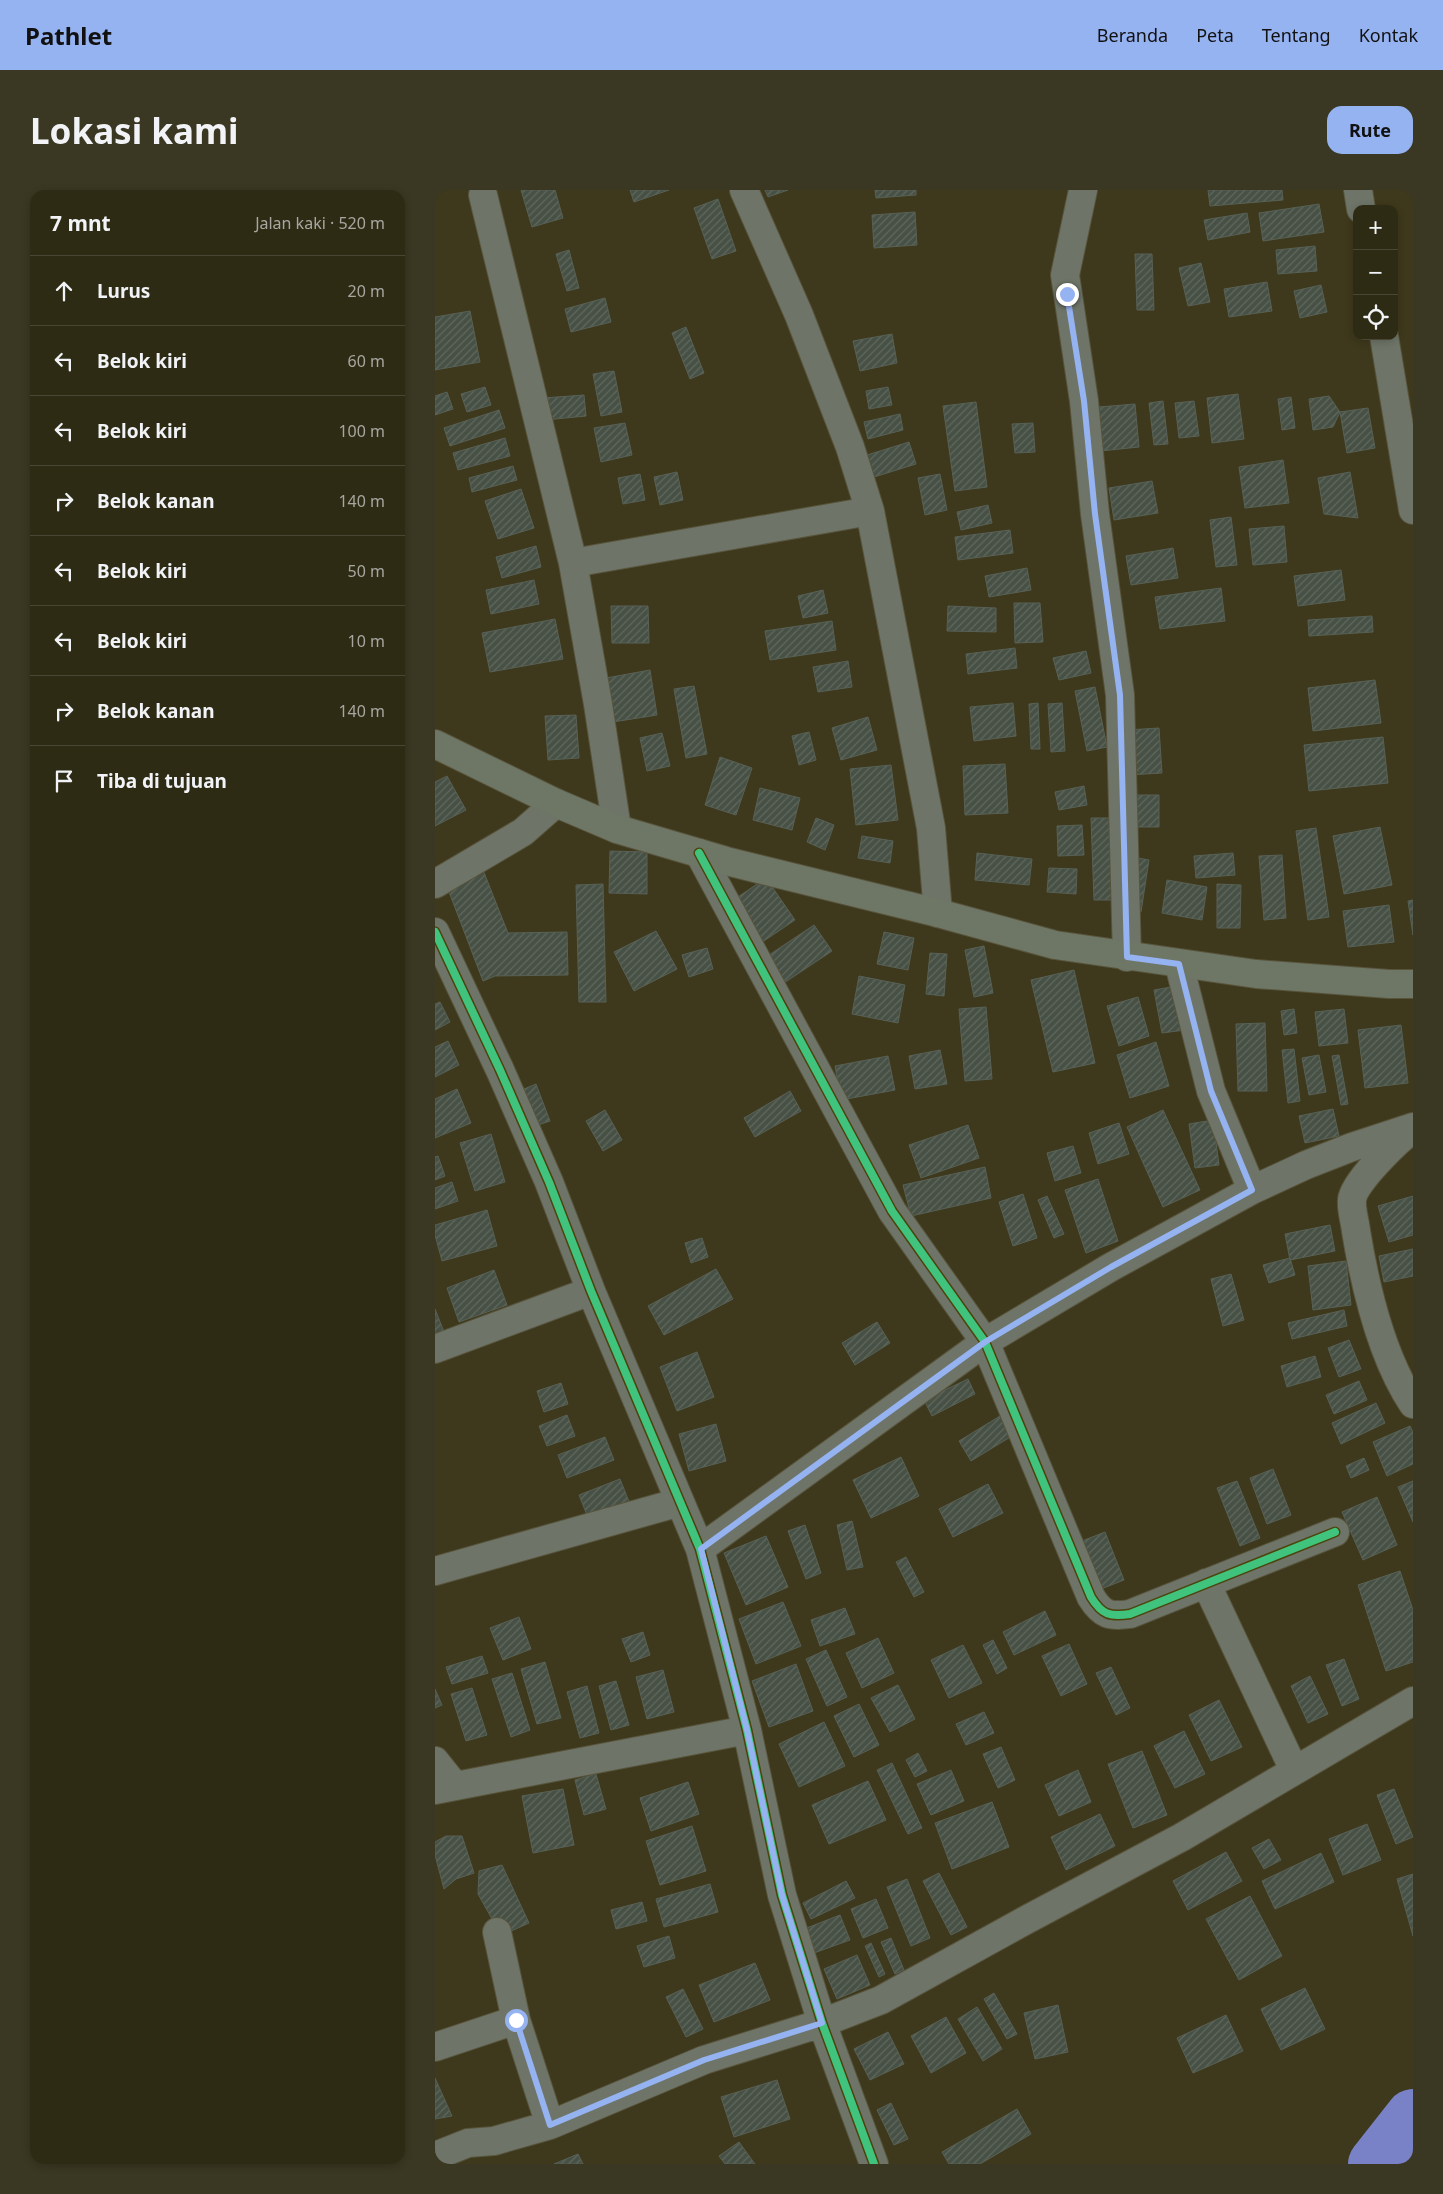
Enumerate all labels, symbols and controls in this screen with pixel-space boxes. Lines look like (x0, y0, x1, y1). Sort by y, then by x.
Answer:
text: Pathlet (25, 19, 112, 52)
text: Beranda (1097, 23, 1168, 47)
text: Peta (1196, 23, 1234, 47)
text: Tentang (1262, 23, 1331, 47)
text: Kontak (1359, 23, 1418, 47)
button: Rute (1327, 106, 1413, 154)
text: Lokasi kami (30, 107, 239, 154)
map controls (1353, 205, 1398, 340)
button: + (1353, 205, 1398, 250)
text: 7 mnt (50, 209, 111, 237)
text: Jalan kaki · 520 m (255, 212, 385, 234)
button: − (1353, 250, 1398, 295)
icon: ahead (50, 277, 78, 305)
text: Lurus (97, 278, 150, 304)
text: 20 m (348, 280, 385, 302)
route end (1056, 283, 1079, 306)
button: locate (1353, 295, 1398, 340)
icon: left (50, 347, 78, 375)
text: Belok kiri (97, 348, 187, 374)
text: 60 m (348, 350, 385, 372)
icon: left (50, 417, 78, 445)
text: Belok kiri (97, 418, 187, 444)
text: 100 m (338, 420, 385, 442)
icon: right (50, 487, 78, 515)
text: Belok kanan (97, 488, 214, 514)
text: 140 m (338, 490, 385, 512)
icon: left (50, 557, 78, 585)
text: Belok kiri (97, 558, 187, 584)
text: 50 m (348, 560, 385, 582)
icon: left (50, 627, 78, 655)
text: Belok kiri (97, 628, 187, 654)
text: 10 m (348, 630, 385, 652)
icon: right (50, 697, 78, 725)
text: Belok kanan (97, 698, 214, 724)
text: 140 m (338, 700, 385, 722)
icon: arrive (50, 767, 78, 795)
text: Tiba di tujuan (97, 768, 227, 794)
route start (505, 2009, 528, 2032)

